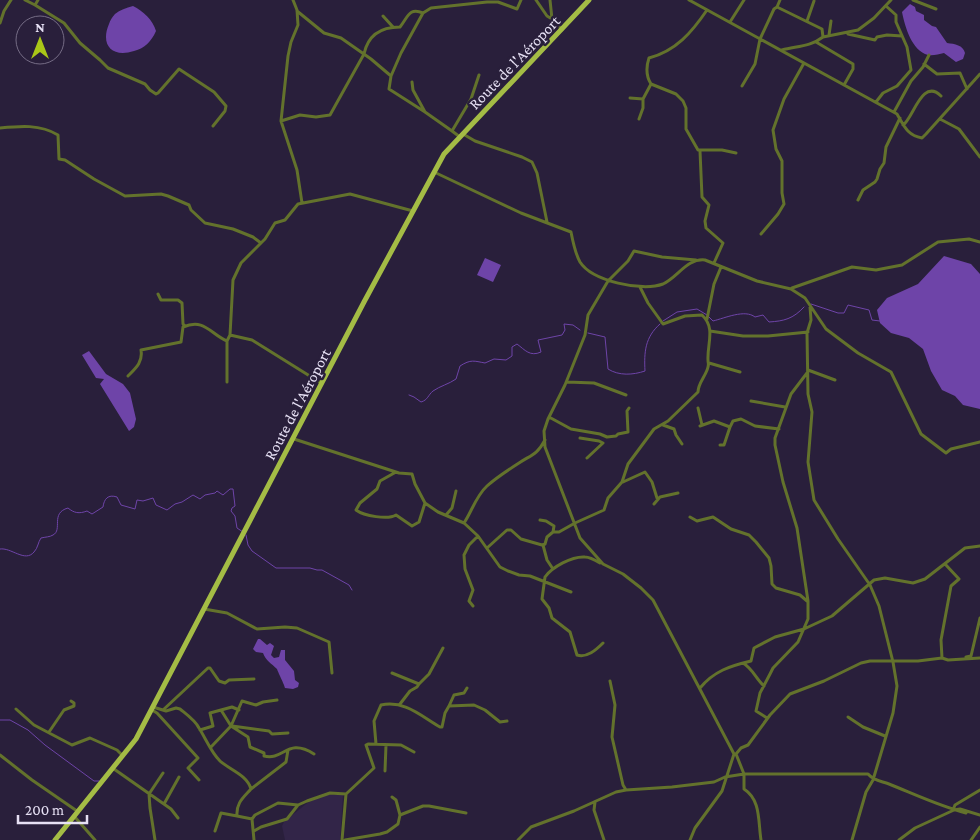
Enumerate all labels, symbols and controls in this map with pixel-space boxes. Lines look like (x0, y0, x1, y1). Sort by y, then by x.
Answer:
street label: Route de l'Aéroport (465, 12, 564, 113)
north arrow (15, 15, 65, 65)
text: N (35, 19, 45, 35)
street label: Route de l'Aéroport (261, 345, 335, 463)
scale bar (18, 792, 86, 824)
text: 200 m (25, 802, 64, 818)

